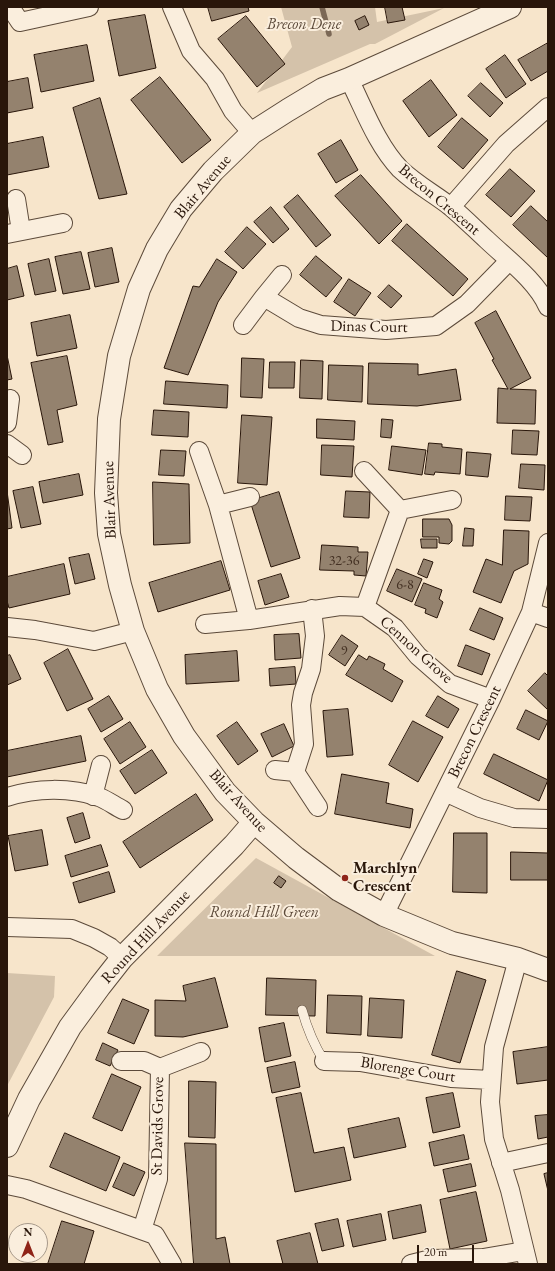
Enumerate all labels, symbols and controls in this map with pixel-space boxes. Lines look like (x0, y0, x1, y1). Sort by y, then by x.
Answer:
park label: Brecon Dene (267, 15, 341, 35)
street label: Blair Avenue (171, 151, 235, 223)
street label: Brecon Crescent (394, 160, 484, 240)
street label: Dinas Court (330, 317, 408, 337)
street label: Blair Avenue (99, 461, 121, 539)
house number: 32-36 (329, 553, 359, 569)
house number: 6-8 (396, 577, 414, 593)
street label: Cennon Grove (376, 612, 456, 688)
house number: 9 (341, 643, 347, 659)
street label: Brecon Crescent (444, 683, 506, 781)
street label: Blair Avenue (205, 766, 271, 836)
place label: Marchlyn Crescent (353, 859, 417, 897)
marker: Marchlyn Crescent (340, 873, 350, 883)
street label: Round Hill Avenue (98, 886, 194, 988)
park label: Round Hill Green (209, 903, 319, 923)
street label: Blorenge Court (359, 1053, 457, 1087)
street label: St Davids Grove (148, 1076, 168, 1176)
north arrow (8, 1223, 48, 1263)
text: N (24, 1225, 32, 1239)
scale bar (419, 1237, 476, 1263)
text: 20 m (424, 1244, 447, 1260)

